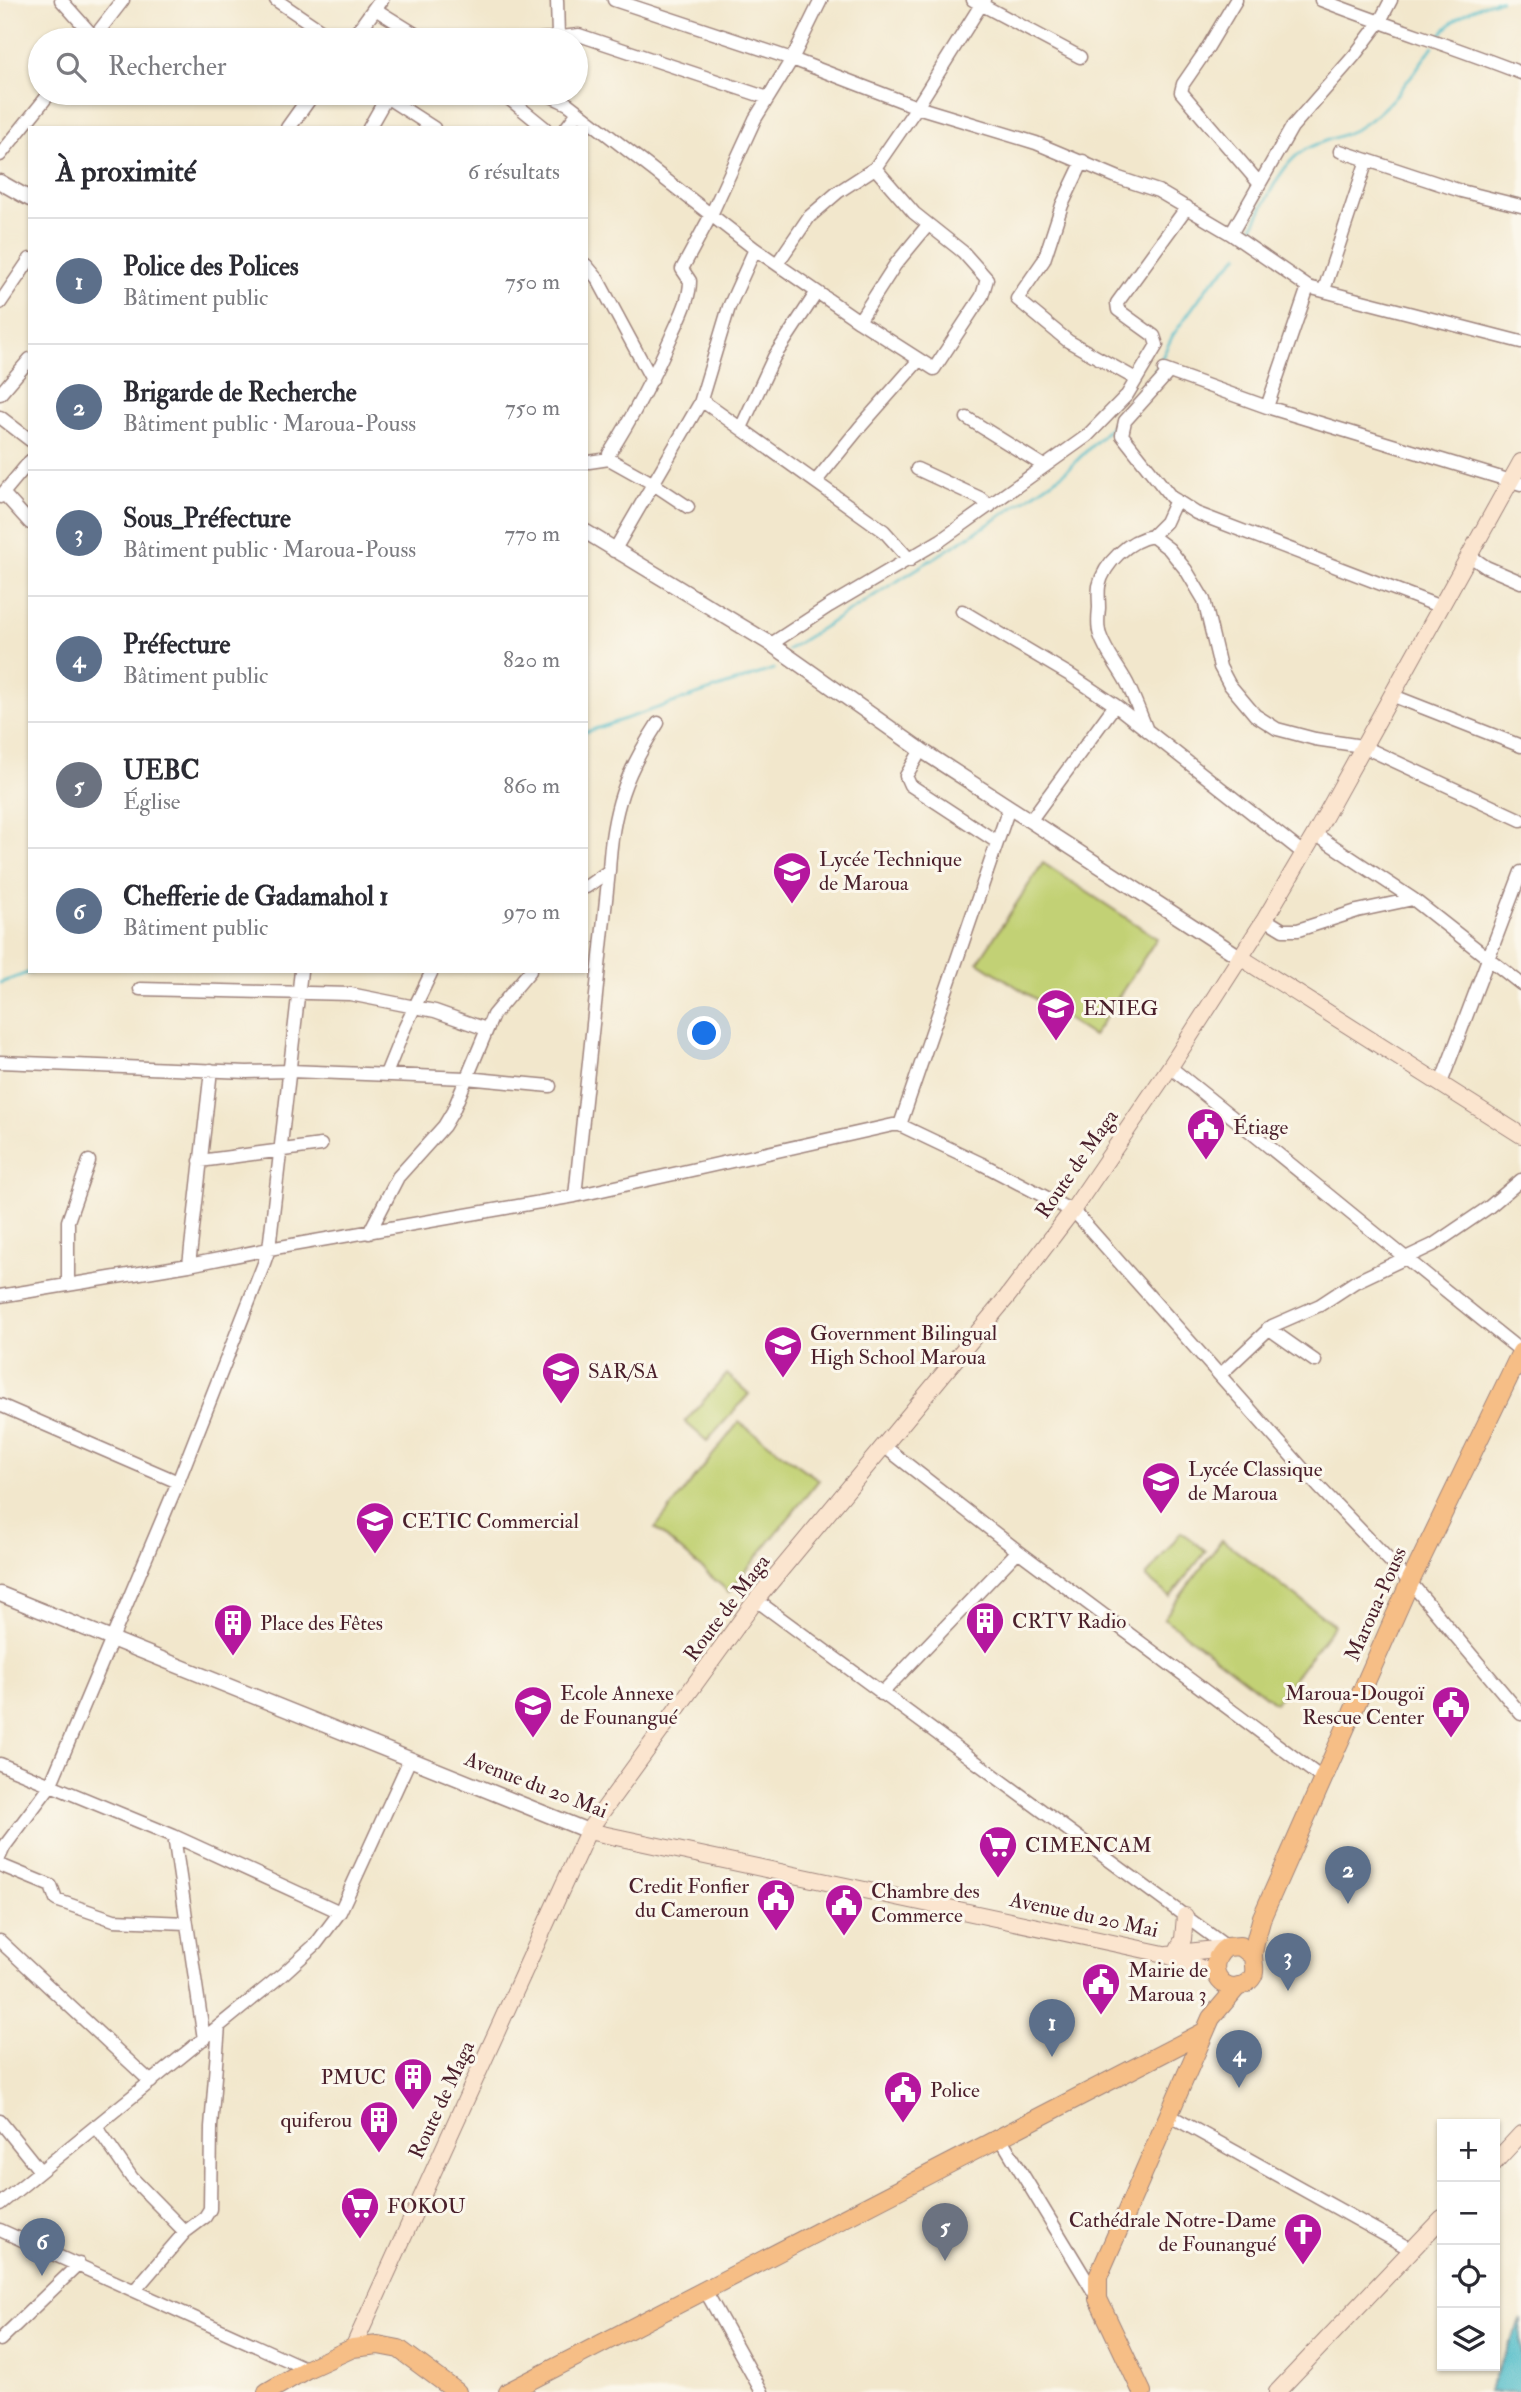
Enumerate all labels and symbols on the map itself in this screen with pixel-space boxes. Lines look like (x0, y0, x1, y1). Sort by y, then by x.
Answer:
place label: Lycée Technique de Maroua (819, 846, 962, 897)
school or university icon: Lycée Technique de Maroua (771, 850, 813, 905)
school or university icon: ENIEG (1035, 987, 1077, 1042)
place label: ENIEG (1083, 995, 1158, 1022)
your location (687, 1016, 721, 1050)
street label: Route de Maga (1030, 1104, 1125, 1224)
public building icon: Étiage (1185, 1106, 1227, 1161)
place label: Étiage (1233, 1114, 1288, 1141)
place label: Government Bilingual High School Maroua (810, 1320, 998, 1371)
school or university icon: Government Bilingual High School Maroua (762, 1324, 804, 1379)
school or university icon: SAR/SA (540, 1350, 582, 1405)
place label: SAR/SA (588, 1358, 659, 1385)
place label: Lycée Classique de Maroua (1188, 1456, 1323, 1507)
school or university icon: Lycée Classique de Maroua (1140, 1460, 1182, 1515)
school or university icon: CETIC Commercial (354, 1500, 396, 1555)
place label: CETIC Commercial (402, 1508, 579, 1535)
street label: Maroua-Pouss (1339, 1543, 1413, 1665)
street label: Route de Maga (678, 1549, 776, 1667)
building icon: CRTV Radio (964, 1600, 1006, 1655)
building icon: Place des Fêtes (212, 1602, 254, 1657)
place label: CRTV Radio (1012, 1608, 1126, 1635)
place label: Place des Fêtes (260, 1610, 383, 1637)
place label: Ecole Annexe de Founangué (560, 1680, 678, 1731)
place label: Maroua-Dougoï Rescue Center (1285, 1680, 1424, 1731)
school or university icon: Ecole Annexe de Founangué (512, 1684, 554, 1739)
public building icon: Maroua-Dougoï Rescue Center (1430, 1684, 1472, 1739)
street label: Avenue du 20 Mai (460, 1745, 612, 1825)
supermarket icon: CIMENCAM (977, 1824, 1019, 1879)
place label: CIMENCAM (1025, 1832, 1152, 1859)
pin: 2 (1325, 1846, 1371, 1904)
place label: Credit Fonfier du Cameroun (629, 1873, 749, 1924)
public building icon: Credit Fonfier du Cameroun (755, 1877, 797, 1932)
place label: Chambre des Commerce (871, 1878, 980, 1929)
public building icon: Chambre des Commerce (823, 1882, 865, 1937)
street label: Avenue du 20 Mai (1006, 1886, 1161, 1944)
pin: 3 (1265, 1933, 1311, 1991)
place label: Mairie de Maroua 3 (1128, 1957, 1208, 2008)
public building icon: Mairie de Maroua 3 (1080, 1961, 1122, 2016)
pin: 1 (1029, 1999, 1075, 2057)
pin: 4 (1216, 2030, 1262, 2088)
street label: Route de Maga (403, 2036, 481, 2163)
building icon: PMUC (392, 2056, 434, 2111)
place label: PMUC (321, 2064, 386, 2091)
public building icon: Police (882, 2069, 924, 2124)
place label: Police (930, 2077, 980, 2104)
building icon: quiferou (358, 2099, 400, 2154)
place label: quiferou (280, 2107, 352, 2134)
supermarket icon: FOKOU (339, 2185, 381, 2240)
place label: FOKOU (387, 2193, 466, 2220)
pin: 5 (922, 2203, 968, 2261)
place label: Cathédrale Notre-Dame de Founangué (1069, 2207, 1276, 2258)
church icon: Cathédrale Notre-Dame de Founangué (1282, 2211, 1324, 2266)
pin: 6 (19, 2218, 65, 2276)

